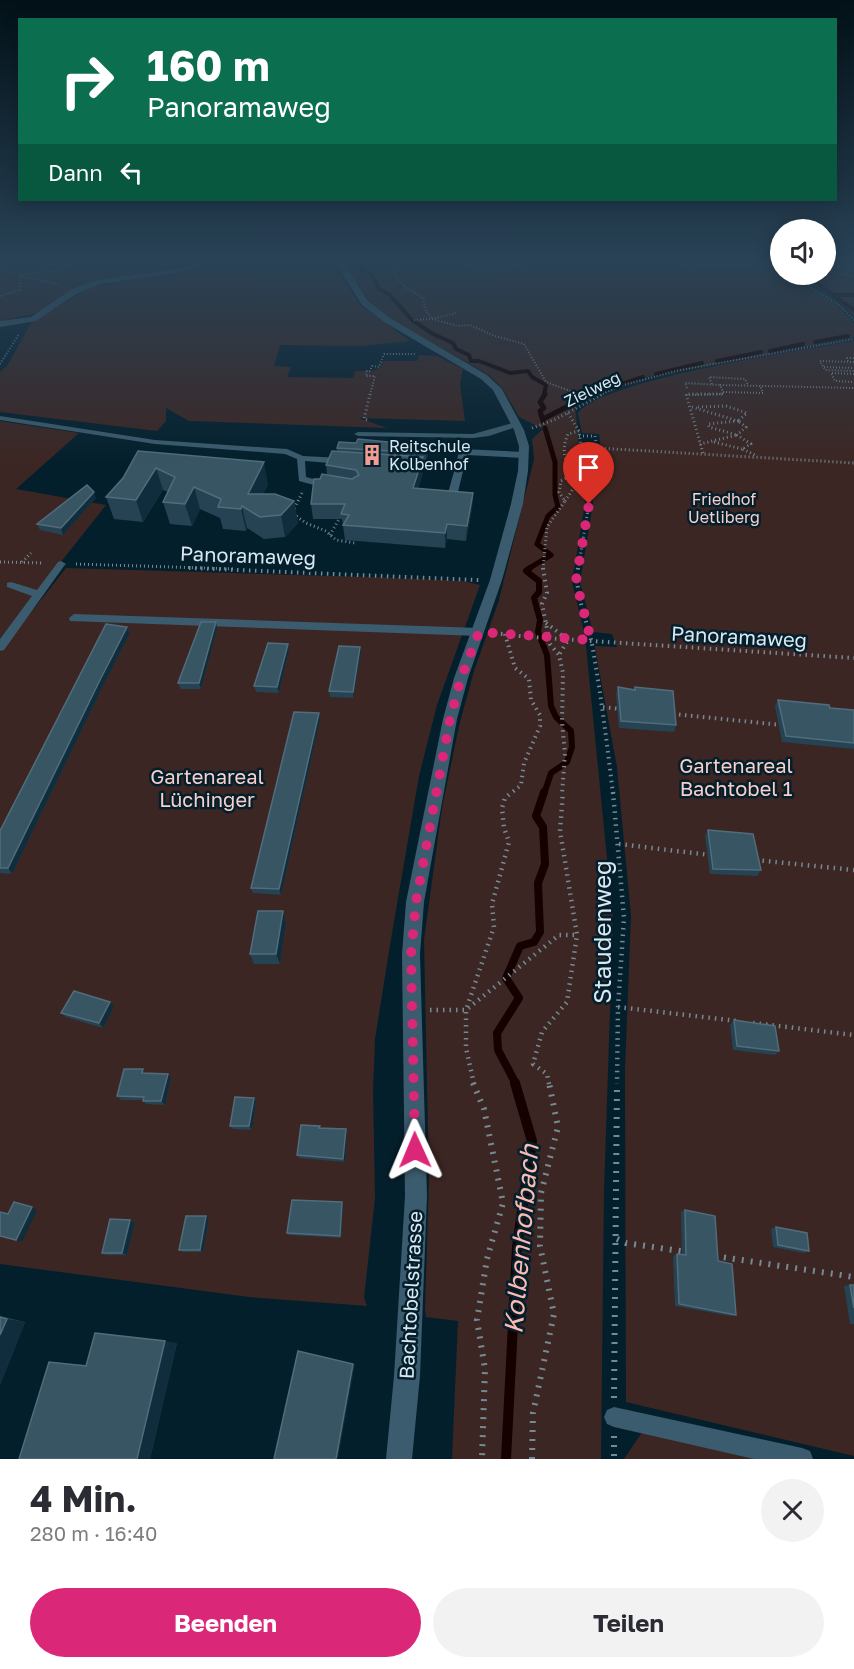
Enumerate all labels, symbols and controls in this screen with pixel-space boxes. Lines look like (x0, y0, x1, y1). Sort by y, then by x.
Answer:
text: 160 m (147, 40, 270, 90)
icon: right (48, 42, 126, 120)
text: Panoramaweg (147, 91, 331, 123)
icon: left (115, 156, 148, 189)
text: Dann (48, 159, 103, 186)
map controls (770, 219, 836, 285)
button: sound (770, 219, 836, 285)
street label: Zielweg (561, 367, 623, 411)
place label: Reitschule Kolbenhof (389, 436, 471, 474)
pin (563, 442, 614, 504)
building icon: Reitschule Kolbenhof (360, 443, 384, 467)
icon: arrive (572, 451, 605, 484)
park label: Friedhof Uetliberg (688, 489, 760, 527)
street label: Panoramaweg (180, 541, 316, 569)
street label: Panoramaweg (670, 620, 808, 652)
park label: Gartenareal Bachtobel 1 (679, 753, 793, 800)
park label: Gartenareal Lüchinger (150, 764, 264, 811)
street label: Staudenweg (587, 860, 616, 1004)
position arrow (383, 1118, 447, 1182)
water label: Kolbenhofbach (497, 1142, 545, 1335)
street label: Bachtobelstrasse (394, 1210, 426, 1380)
text: 4 Min. (30, 1477, 137, 1520)
button: close (761, 1479, 824, 1542)
text: 280 m · 16:40 (30, 1521, 157, 1545)
button: Beenden (30, 1588, 421, 1657)
button: Teilen (433, 1588, 824, 1657)

